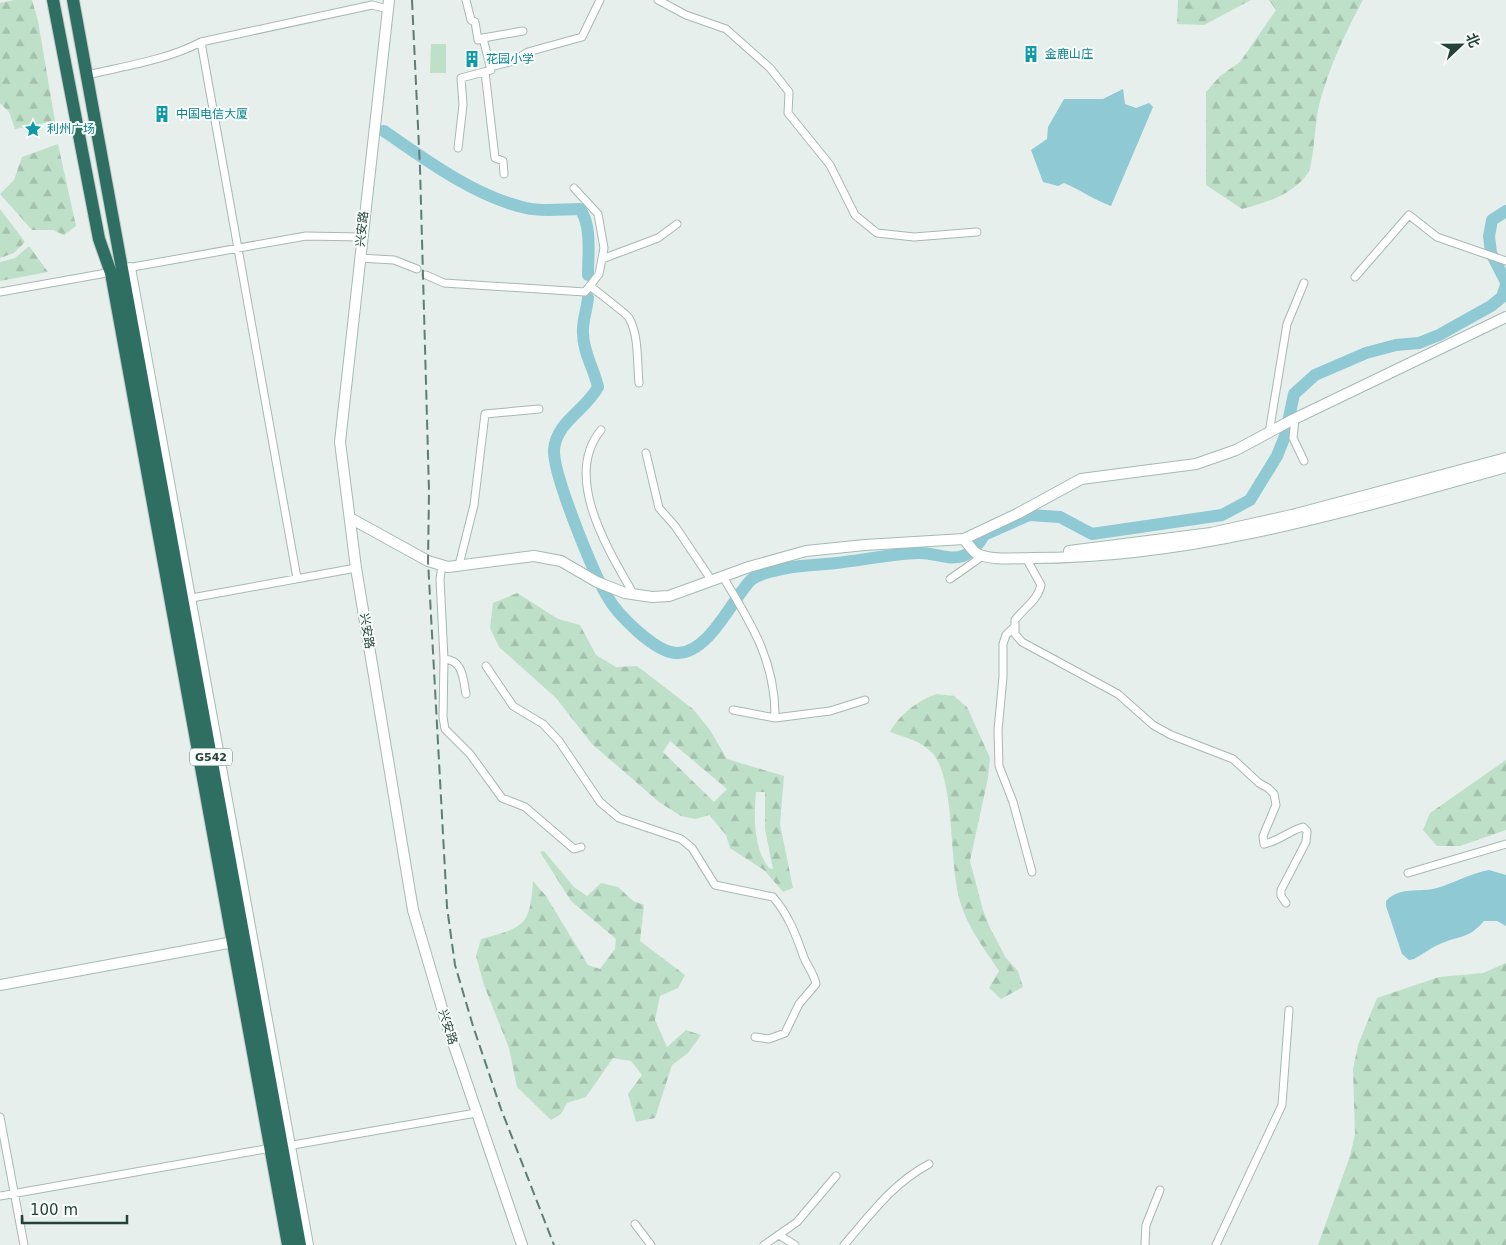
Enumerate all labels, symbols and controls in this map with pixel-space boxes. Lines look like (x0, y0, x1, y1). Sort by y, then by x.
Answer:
north arrow (1436, 20, 1486, 70)
text: 北 (1463, 31, 1483, 50)
building icon: 金鹿山庄 (1021, 44, 1041, 64)
place label: 金鹿山庄 (1045, 47, 1093, 61)
building icon: 花园小学 (462, 49, 482, 69)
place label: 花园小学 (486, 52, 534, 66)
building icon: 中国电信大厦 (152, 104, 172, 124)
place label: 中国电信大厦 (176, 107, 248, 121)
place icon: 利州广场 (23, 119, 43, 139)
place label: 利州广场 (47, 122, 95, 136)
street label: 兴安路 (353, 210, 371, 248)
street label: 兴安路 (357, 612, 377, 650)
road number: G542 (190, 749, 232, 766)
street label: 兴安路 (436, 1008, 460, 1046)
scale bar (22, 1192, 128, 1224)
text: 100 m (30, 1201, 78, 1219)

